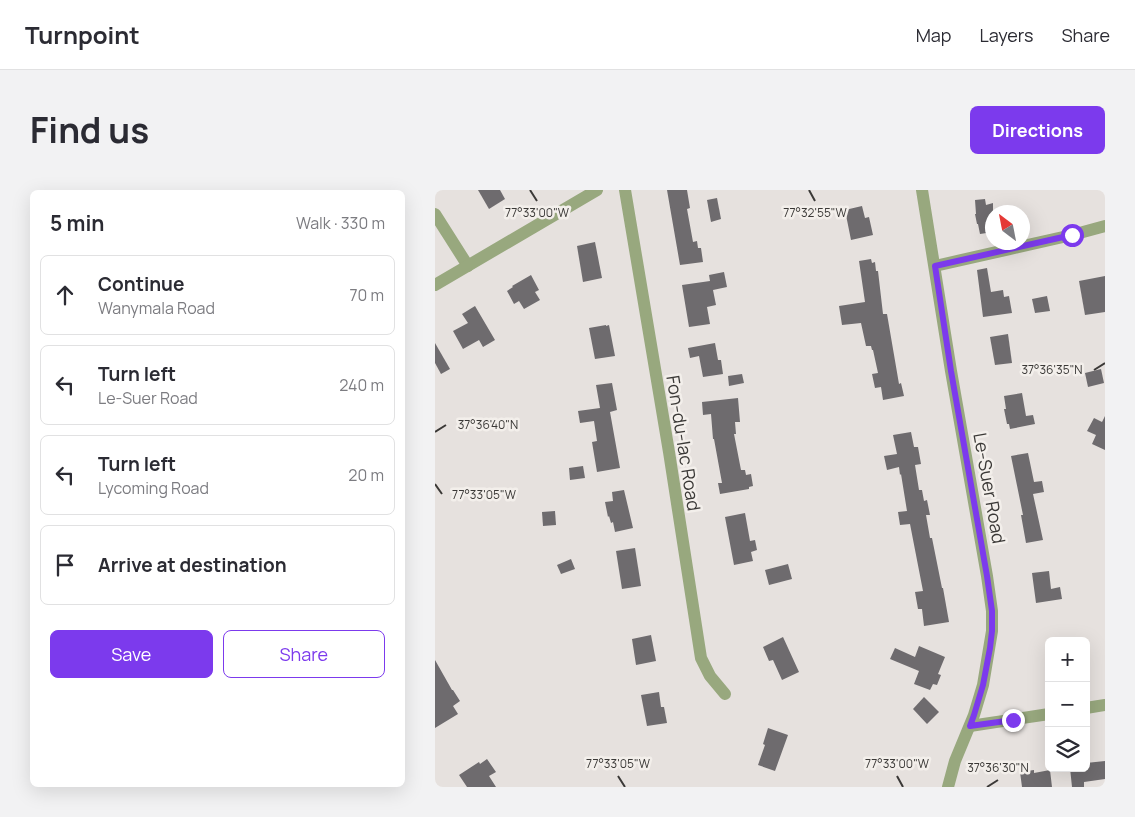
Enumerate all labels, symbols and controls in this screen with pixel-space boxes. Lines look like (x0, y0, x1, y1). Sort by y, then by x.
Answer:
text: Turnpoint (25, 18, 140, 51)
text: Map (916, 23, 951, 47)
text: Layers (979, 23, 1033, 47)
text: Share (1061, 23, 1110, 47)
text: Find us (30, 106, 149, 154)
button: Directions (970, 106, 1105, 154)
text: 77°33'00"W (505, 204, 570, 221)
text: 77°32'55"W (783, 204, 848, 221)
north arrow (985, 205, 1030, 250)
text: 5 min (50, 209, 104, 237)
text: Walk · 330 m (296, 212, 385, 234)
route start (1061, 224, 1084, 247)
text: Continue (98, 271, 184, 297)
icon: ahead (51, 281, 79, 309)
text: 70 m (349, 284, 384, 306)
text: Wanymala Road (98, 297, 215, 319)
text: Turn left (98, 361, 176, 387)
text: 37°36'35"N (1021, 361, 1083, 378)
icon: left (51, 371, 79, 399)
street label: Fon-du-lac Road (661, 373, 707, 513)
text: 240 m (339, 374, 384, 396)
text: Le-Suer Road (98, 387, 198, 409)
text: 37°36'40"N (458, 416, 518, 433)
street label: Le-Suer Road (968, 431, 1012, 545)
text: Turn left (98, 451, 176, 477)
icon: left (51, 461, 79, 489)
text: 20 m (348, 464, 384, 486)
text: Lycoming Road (98, 477, 209, 499)
text: 77°33'05"W (452, 486, 517, 503)
icon: arrive (51, 551, 79, 579)
text: Arrive at destination (98, 552, 287, 578)
button: Save (50, 630, 213, 678)
button: Share (223, 630, 385, 678)
map controls (1045, 637, 1090, 772)
button: + (1045, 637, 1090, 682)
button: − (1045, 682, 1090, 727)
route end (1002, 709, 1025, 732)
button: layers (1045, 727, 1090, 772)
text: 77°33'05"W (586, 755, 651, 772)
text: 77°33'00"W (865, 755, 930, 772)
text: 37°36'30"N (967, 759, 1029, 776)

